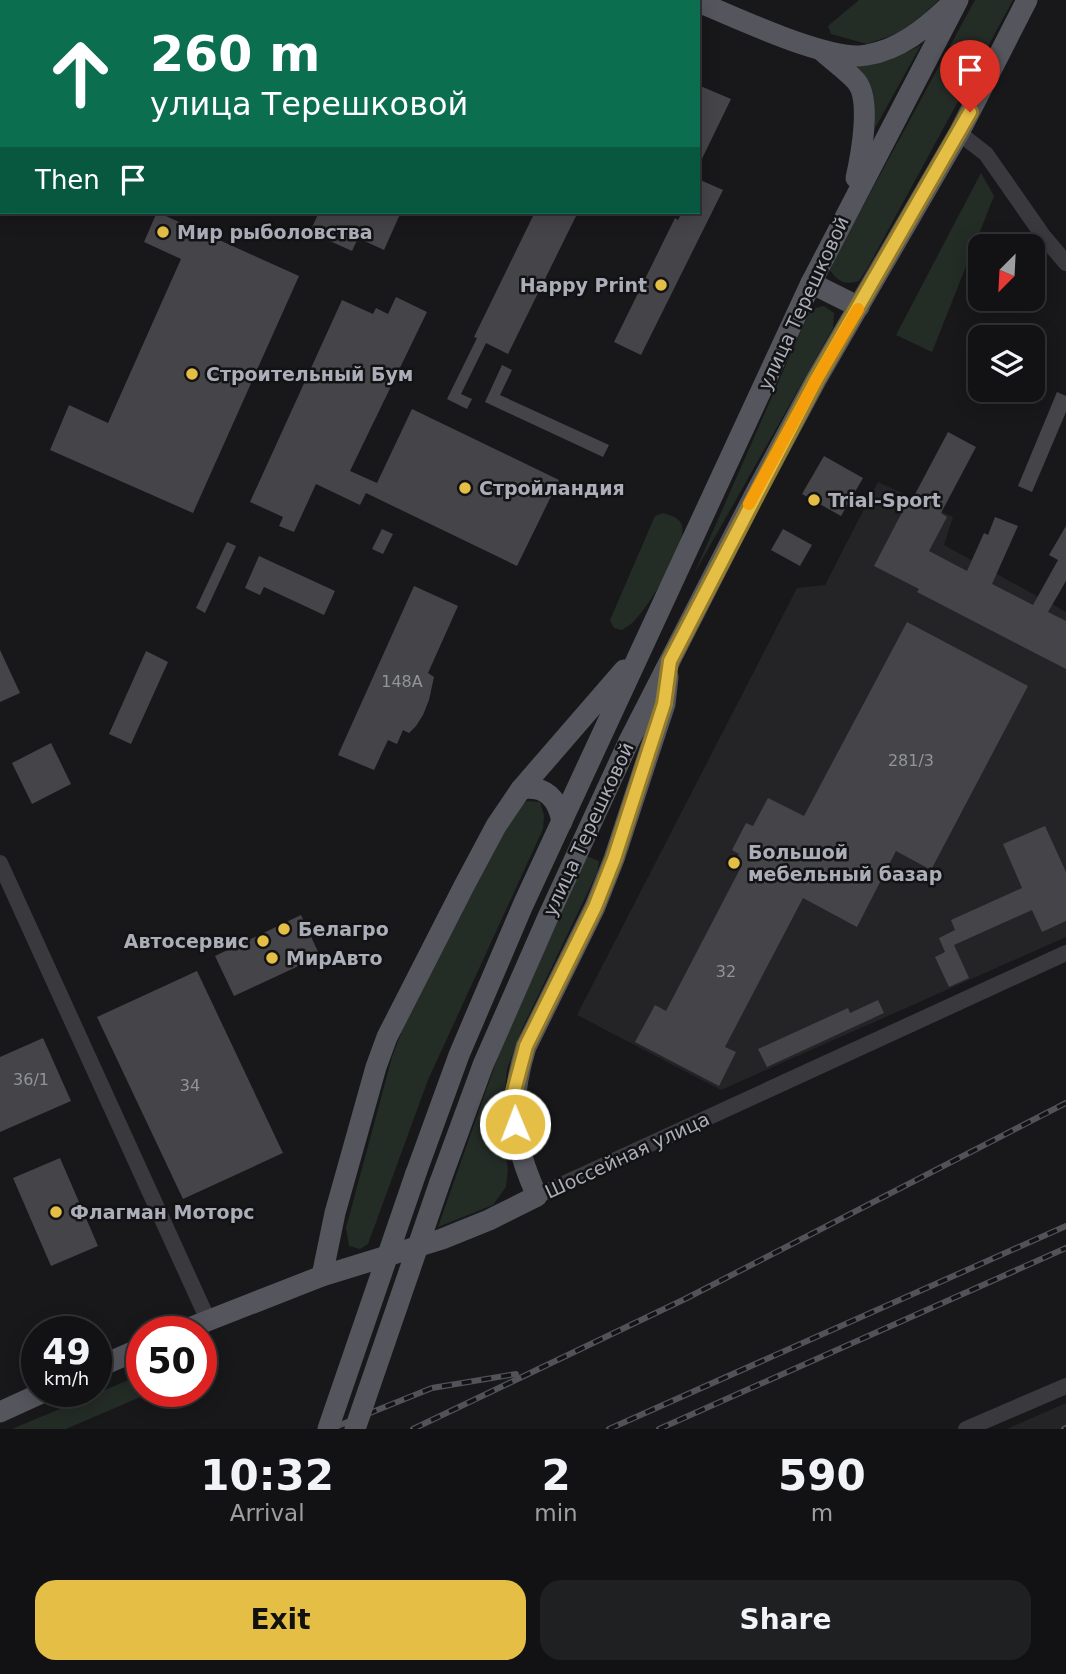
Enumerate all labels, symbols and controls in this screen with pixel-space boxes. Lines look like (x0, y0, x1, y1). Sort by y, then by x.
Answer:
text: 260 m (150, 26, 320, 83)
icon: ahead (35, 28, 126, 119)
pin (940, 40, 1000, 112)
icon: arrive (951, 51, 989, 89)
text: улица Терешковой (150, 85, 468, 123)
icon: arrive (114, 161, 152, 199)
text: Then (35, 165, 100, 195)
street label: улица Терешковой (753, 213, 853, 393)
place label: Мир рыболовства (177, 221, 373, 243)
marker: Мир рыболовства (155, 224, 171, 240)
north arrow (968, 234, 1045, 312)
map controls (968, 234, 1045, 402)
place label: Happy Print (520, 274, 647, 296)
marker: Happy Print (653, 277, 669, 293)
button: layers (968, 325, 1045, 402)
place label: Строительный Бум (206, 363, 413, 385)
marker: Строительный Бум (184, 366, 200, 382)
place label: Стройландия (479, 477, 625, 499)
marker: Стройландия (457, 480, 473, 496)
place label: Trial-Sport (828, 489, 941, 511)
marker: Trial-Sport (806, 492, 822, 508)
house number: 148А (381, 672, 423, 691)
street label: улица Терешковой (538, 739, 638, 919)
house number: 281/3 (888, 751, 934, 770)
place label: Большой мебельный базар (748, 841, 942, 885)
marker: Большой мебельный базар (726, 855, 742, 871)
place label: Белагро (298, 918, 389, 940)
marker: Белагро (276, 921, 292, 937)
place label: Автосервис (124, 930, 249, 952)
marker: Автосервис (255, 933, 271, 949)
place label: МирАвто (286, 947, 383, 969)
marker: МирАвто (264, 950, 280, 966)
house number: 32 (716, 962, 736, 981)
house number: 36/1 (13, 1070, 49, 1089)
house number: 34 (180, 1076, 200, 1095)
position arrow (478, 1087, 552, 1161)
street label: Шоссейная улица (541, 1107, 713, 1203)
place label: Флагман Моторс (70, 1201, 255, 1223)
marker: Флагман Моторс (48, 1204, 64, 1220)
speed limit sign: 50 (126, 1316, 217, 1407)
text: 49 (42, 1332, 91, 1372)
text: km/h (44, 1368, 89, 1389)
text: 10:32 (200, 1451, 334, 1500)
text: 2 (541, 1451, 571, 1500)
text: 590 (778, 1451, 866, 1500)
text: Arrival (230, 1500, 305, 1526)
text: min (534, 1500, 578, 1526)
text: m (811, 1500, 833, 1526)
button: Exit (35, 1580, 526, 1660)
button: Share (540, 1580, 1031, 1660)

